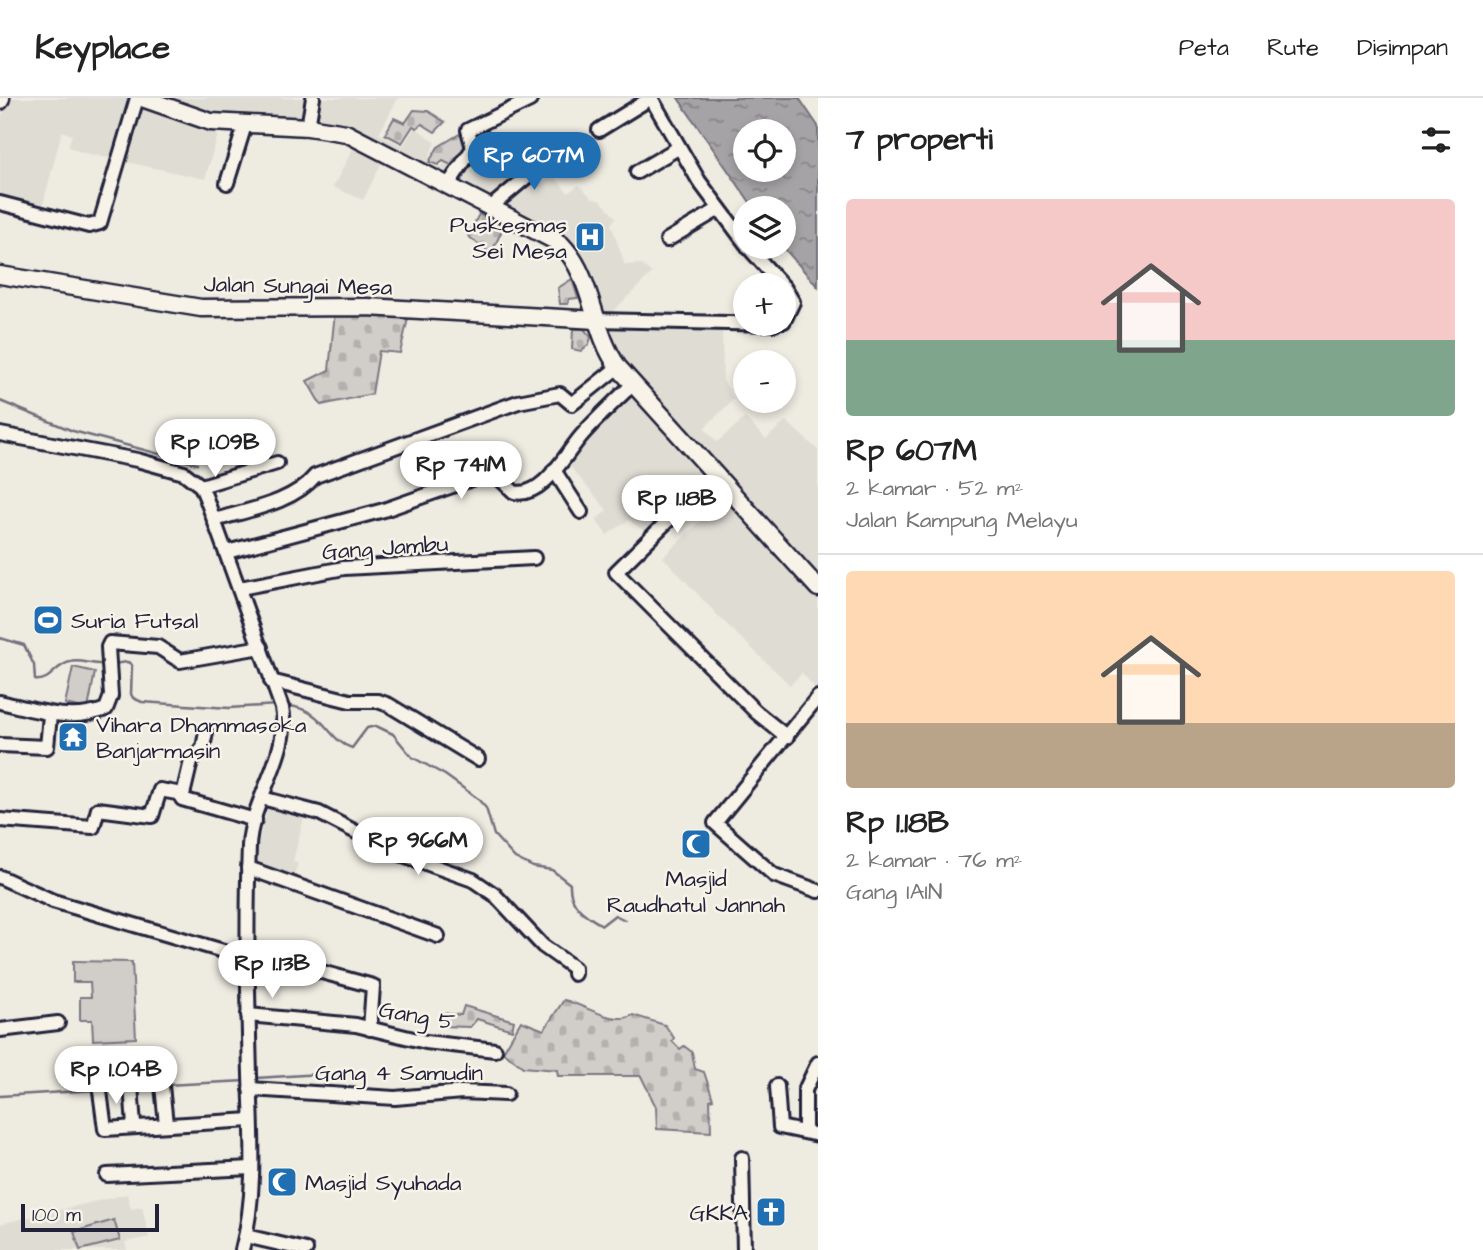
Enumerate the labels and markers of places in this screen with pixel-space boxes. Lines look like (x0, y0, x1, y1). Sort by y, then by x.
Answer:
pin: Rp 607M (469, 132, 599, 192)
place label: Puskesmas Sei Mesa (450, 209, 567, 267)
hospital icon: Puskesmas Sei Mesa (573, 220, 607, 254)
pin: Rp 1.09B (143, 420, 287, 479)
pin: Rp 741M (396, 442, 526, 501)
pin: Rp 1.18B (605, 476, 749, 535)
sports icon: Suria Futsal (31, 603, 65, 637)
place label: Suria Futsal (71, 605, 198, 637)
place label: Vihara Dhammasoka Banjarmasin (96, 709, 307, 767)
temple icon: Vihara Dhammasoka Banjarmasin (56, 720, 90, 754)
pin: Rp 966M (353, 818, 483, 877)
mosque icon: Masjid Raudhatul Jannah (679, 827, 713, 861)
place label: Masjid Raudhatul Jannah (607, 863, 786, 921)
pin: Rp 1.13B (200, 940, 344, 1000)
pin: Rp 1.04B (44, 1046, 188, 1106)
mosque icon: Masjid Syuhada (265, 1165, 299, 1199)
place label: Masjid Syuhada (305, 1167, 462, 1200)
church icon: GKKA (754, 1195, 788, 1229)
place label: GKKA (689, 1197, 748, 1229)

